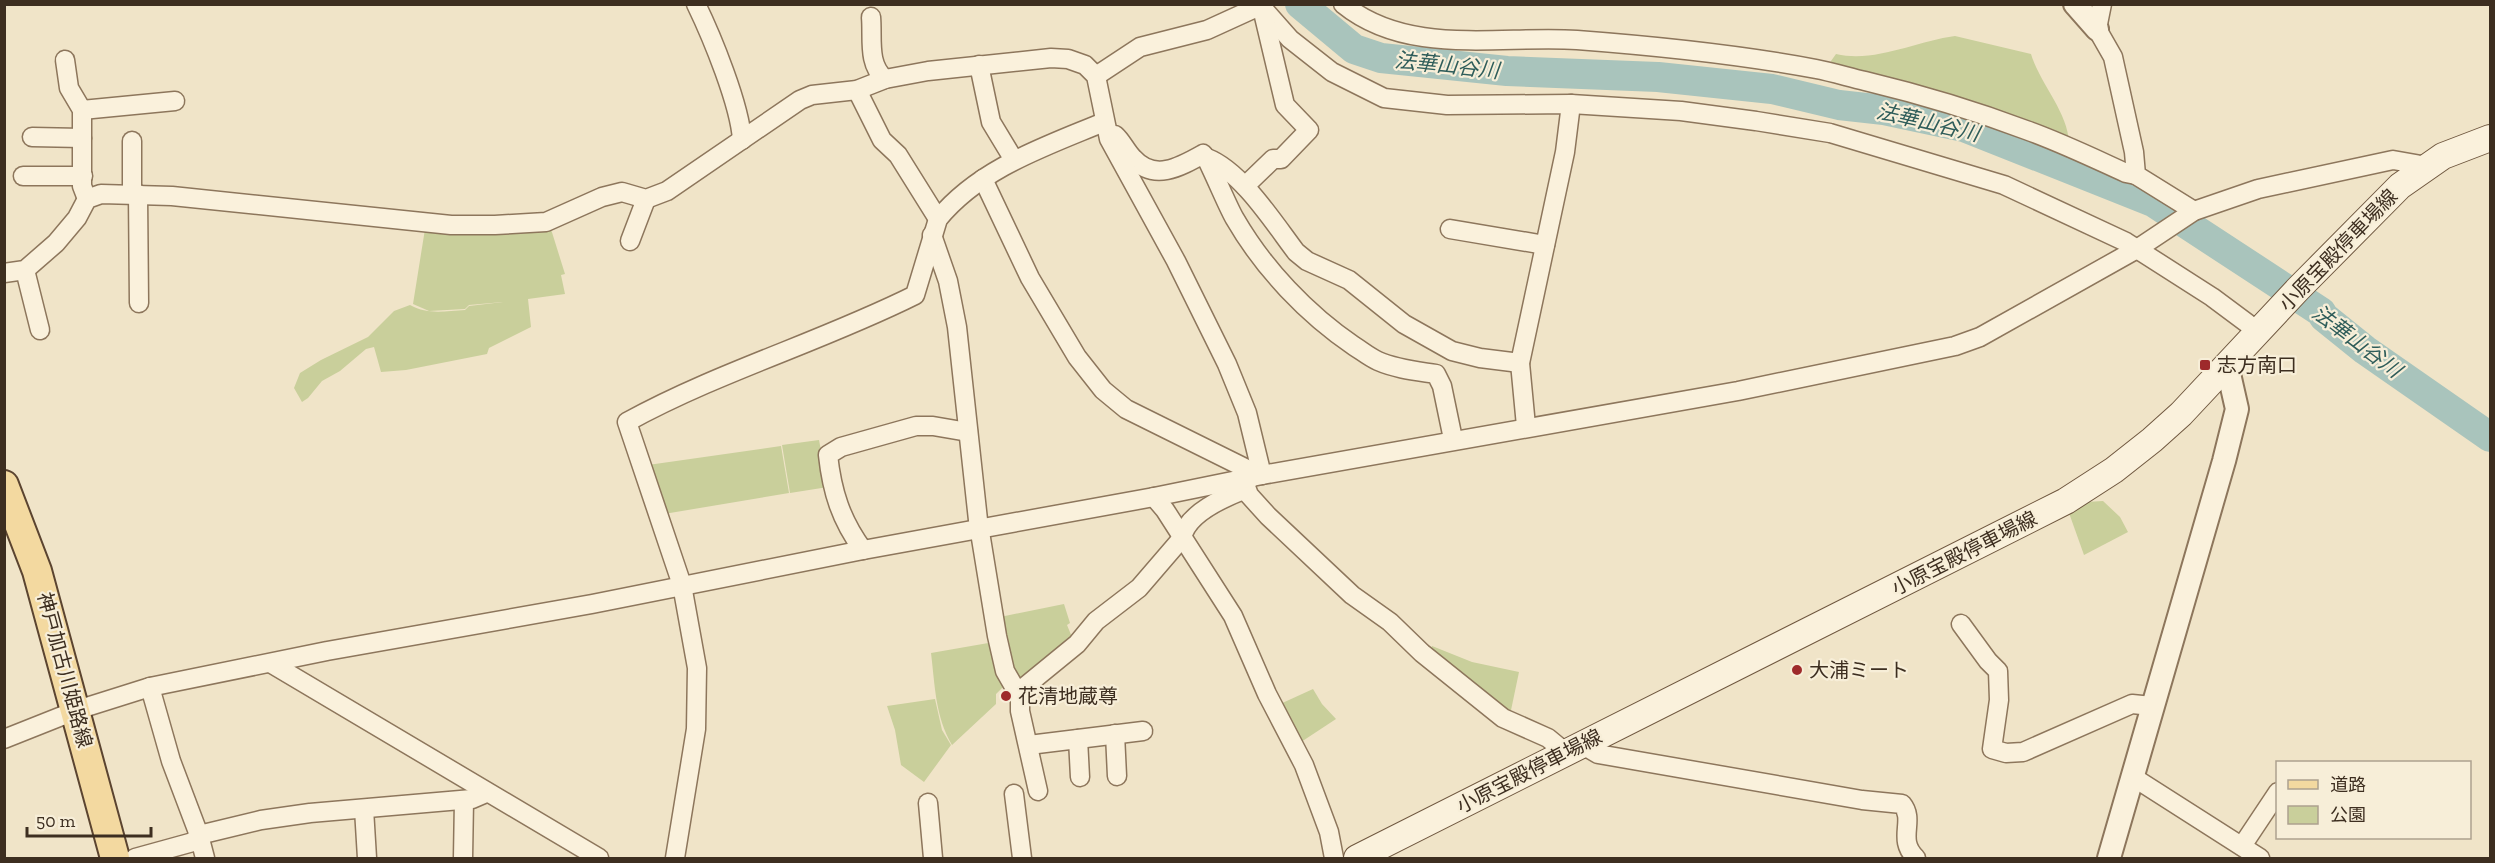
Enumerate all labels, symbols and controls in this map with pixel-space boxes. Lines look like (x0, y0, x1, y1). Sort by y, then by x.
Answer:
water label: 法華山谷川 (1393, 47, 1503, 83)
water label: 法華山谷川 (1874, 98, 1984, 146)
street label: 小原宝殿停車場線 (2274, 184, 2402, 316)
water label: 法華山谷川 (2308, 299, 2408, 384)
place label: 志方南口 (2217, 353, 2297, 377)
marker: 志方南口 (2198, 358, 2212, 372)
street label: 小原宝殿停車場線 (1887, 506, 2041, 600)
street label: 神戸加古川姫路線 (33, 590, 97, 750)
place label: 大浦ミート (1809, 658, 1909, 682)
marker: 大浦ミート (1790, 663, 1804, 677)
place label: 花清地蔵尊 (1018, 684, 1118, 708)
marker: 花清地蔵尊 (999, 689, 1013, 703)
street label: 小原宝殿停車場線 (1452, 724, 1606, 818)
legend (2276, 761, 2471, 839)
text: 道路 (2330, 774, 2366, 796)
scale bar (27, 800, 152, 838)
text: 公園 (2330, 804, 2366, 826)
text: 50 m (36, 810, 76, 832)

